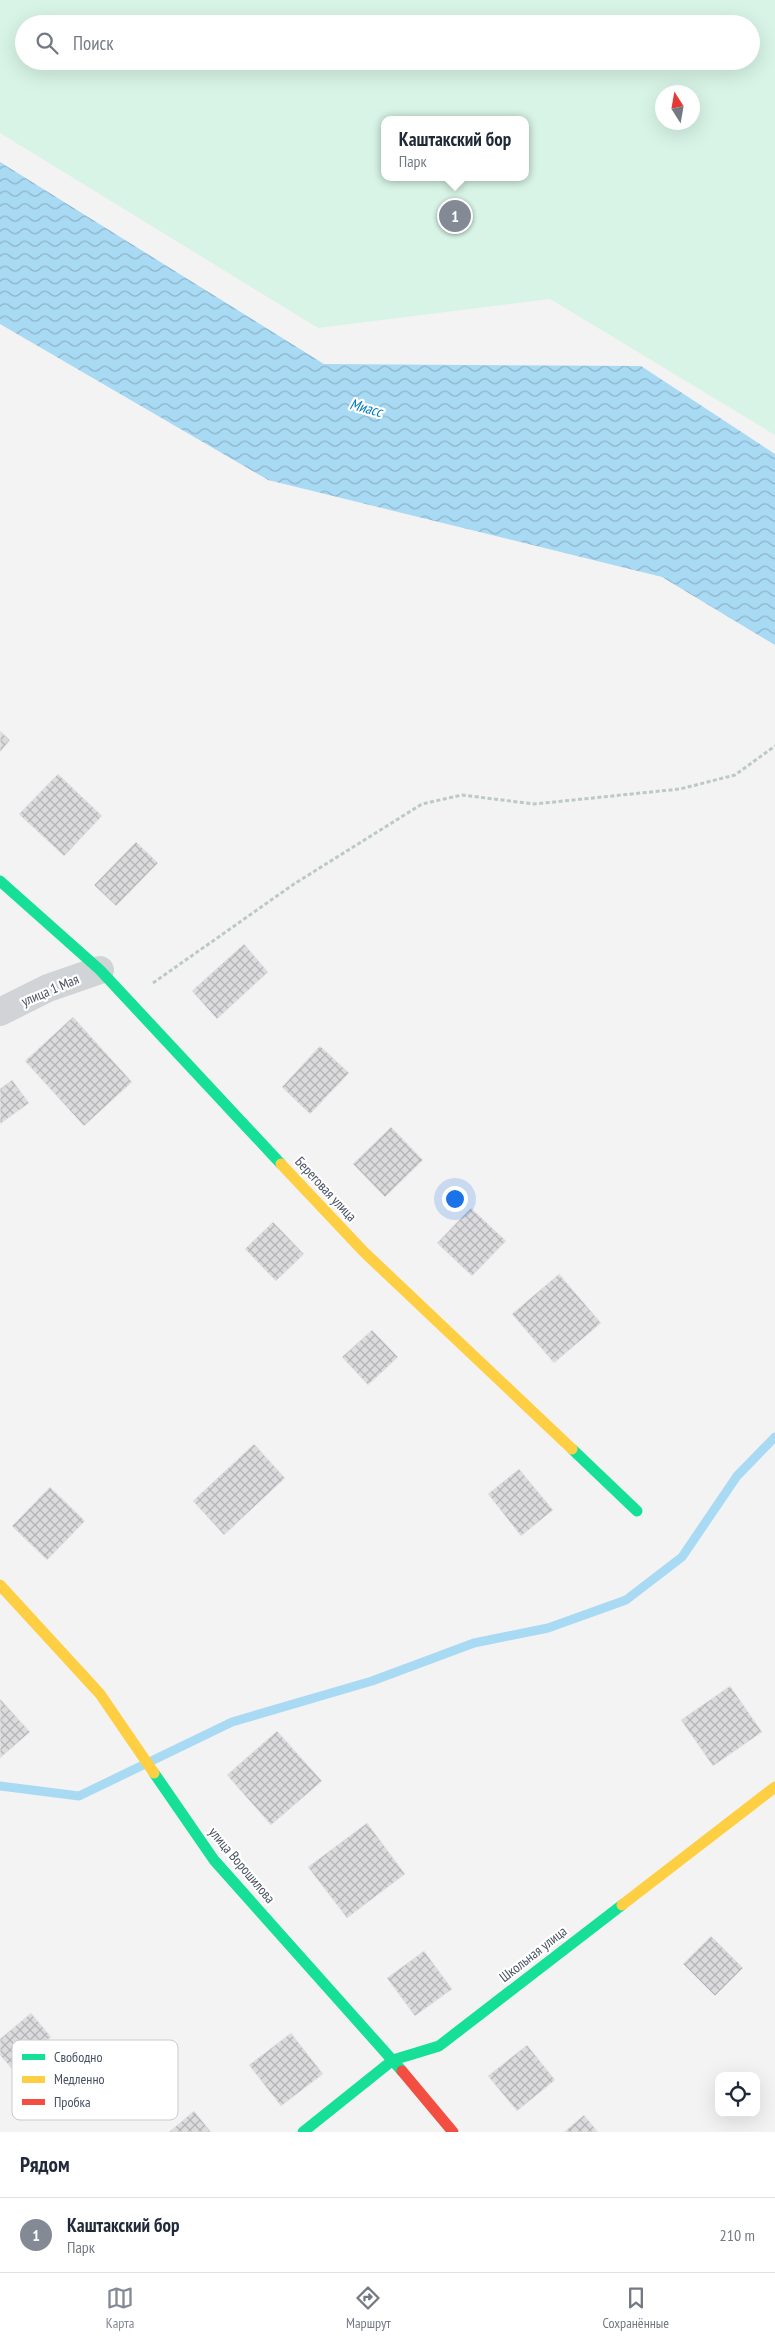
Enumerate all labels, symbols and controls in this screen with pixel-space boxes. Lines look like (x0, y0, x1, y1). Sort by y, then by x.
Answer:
search box (15, 15, 760, 70)
icon: search (33, 29, 61, 57)
text: Поиск (73, 31, 114, 55)
north arrow (655, 85, 700, 130)
popup (381, 116, 529, 181)
text: Каштакский бор (399, 127, 511, 151)
text: Парк (399, 151, 427, 171)
pin: 1 (439, 197, 471, 235)
water label: Миасс (348, 394, 386, 421)
street label: улица 1 Мая (18, 970, 82, 1010)
street label: Береговая улица (291, 1153, 361, 1225)
your location (442, 1186, 468, 1212)
street label: улица Ворошилова (205, 1823, 279, 1907)
street label: Школьная улица (496, 1922, 570, 1986)
legend (12, 2040, 178, 2120)
text: Свободно (54, 2048, 102, 2066)
text: Медленно (54, 2070, 105, 2088)
map controls (715, 2072, 760, 2117)
button: locate (715, 2072, 760, 2117)
text: Пробка (54, 2093, 91, 2111)
text: Рядом (20, 2151, 70, 2178)
text: Каштакский бор (67, 2213, 179, 2237)
text: 1 (32, 2225, 40, 2245)
text: 210 m (720, 2225, 755, 2245)
text: Парк (67, 2237, 95, 2257)
tab: Карта (106, 2284, 134, 2332)
tab: Маршрут (346, 2284, 391, 2332)
tab: Сохранённые (602, 2284, 669, 2332)

